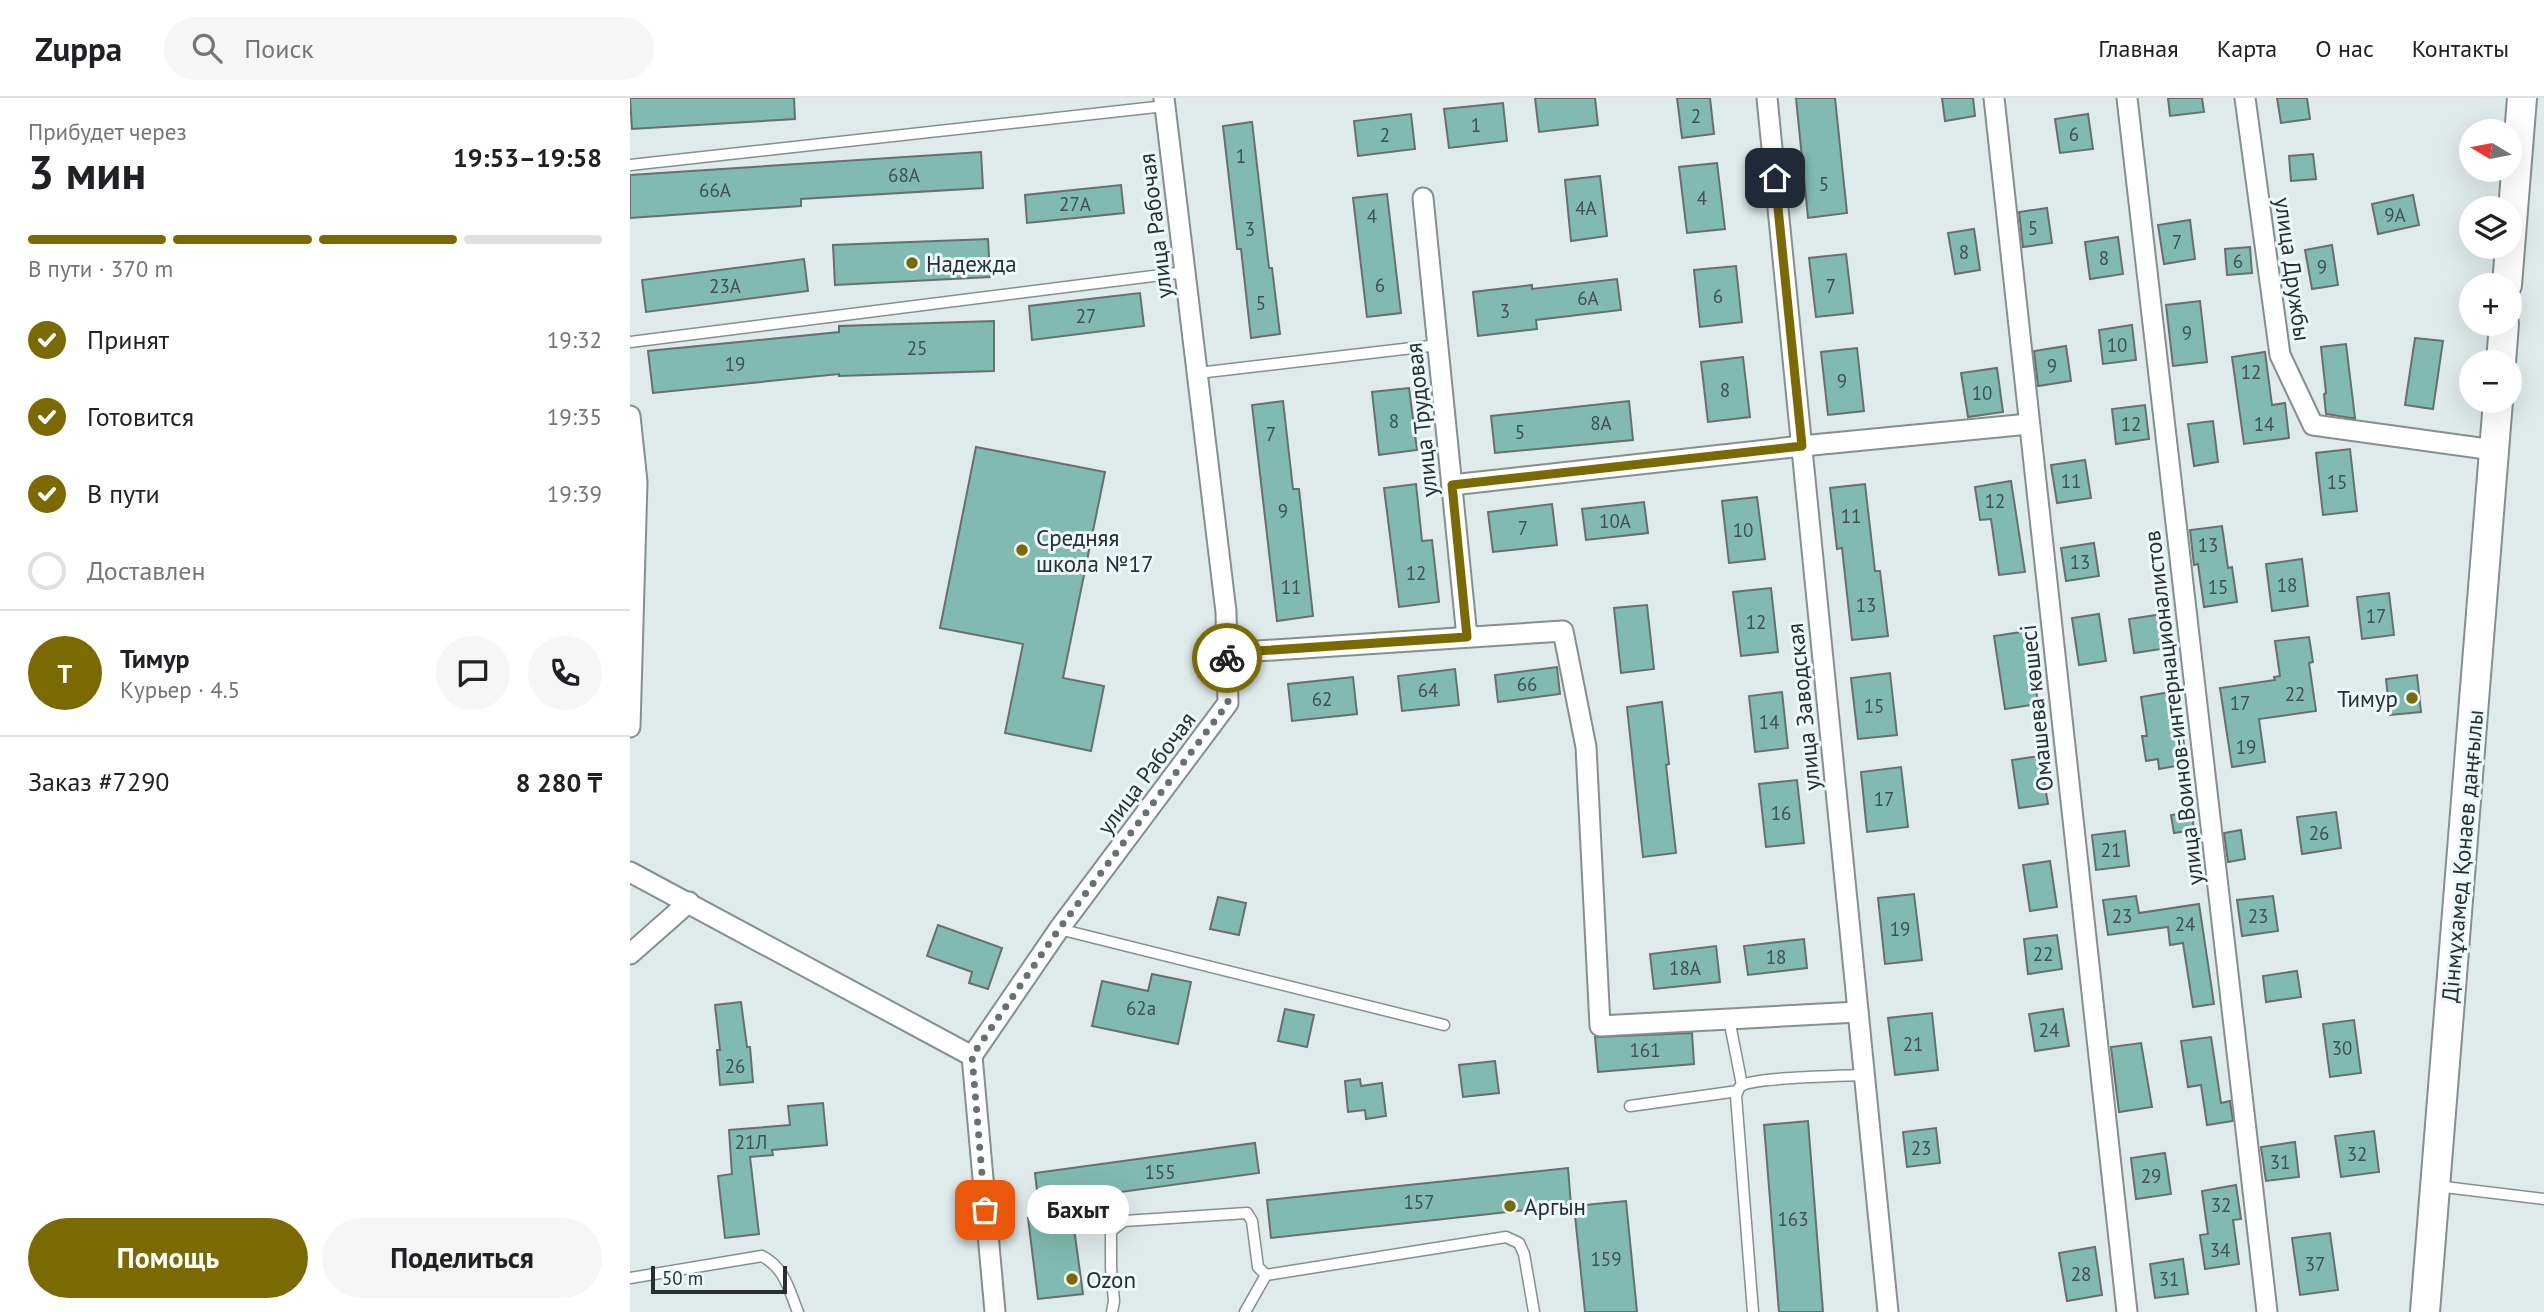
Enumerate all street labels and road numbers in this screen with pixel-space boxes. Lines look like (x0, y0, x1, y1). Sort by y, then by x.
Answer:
street label: улица Рабочая (1132, 152, 1178, 300)
street label: улица Дружбы (2269, 195, 2317, 343)
street label: улица Трудовая (1398, 341, 1444, 499)
street label: улица Воинов-интернационалистов (2137, 529, 2209, 887)
street label: улица Заводская (1780, 622, 1826, 792)
street label: Омашева көшесі (2013, 623, 2059, 793)
street label: улица Рабочая (1090, 706, 1202, 840)
street label: Дінмұхамед Қонаев даңғылы (2435, 708, 2489, 1004)

